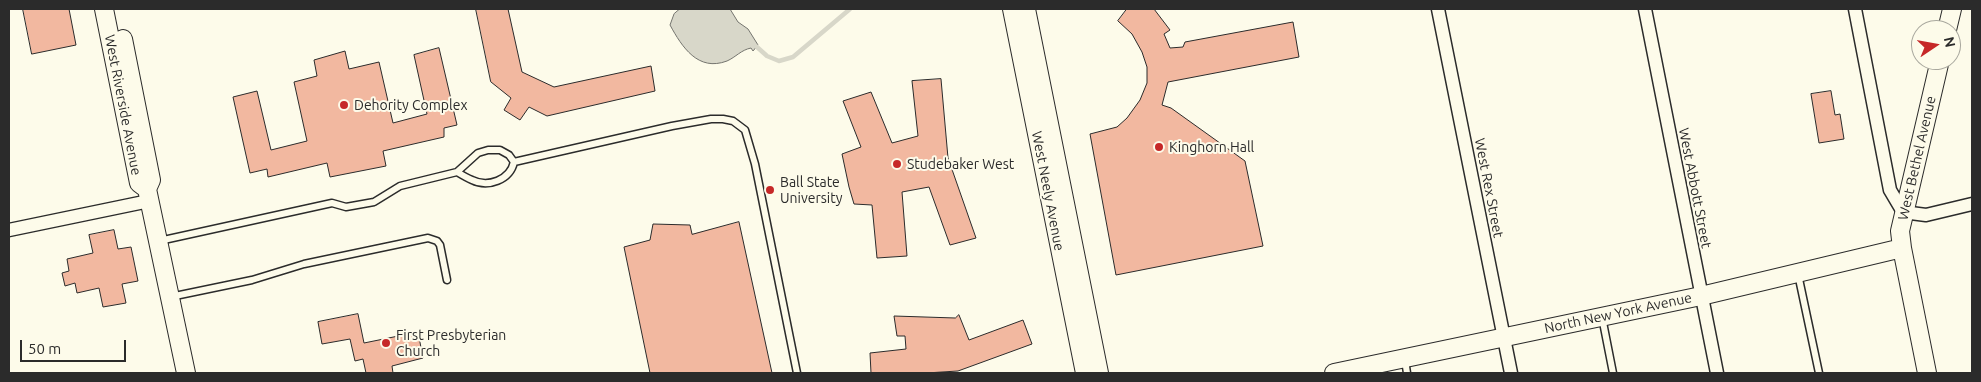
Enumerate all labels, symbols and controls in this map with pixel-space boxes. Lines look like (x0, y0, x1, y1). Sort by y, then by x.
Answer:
north arrow (1911, 20, 1961, 70)
street label: West Riverside Avenue (101, 33, 145, 177)
text: N (1941, 35, 1959, 49)
street label: West Bethel Avenue (1895, 94, 1939, 222)
place label: Dehority Complex (354, 97, 467, 113)
marker: Dehority Complex (338, 99, 350, 111)
street label: West Abbott Street (1675, 126, 1715, 250)
street label: West Neely Avenue (1028, 130, 1068, 252)
street label: West Rex Street (1471, 137, 1507, 239)
place label: Kinghorn Hall (1169, 139, 1254, 155)
marker: Kinghorn Hall (1153, 141, 1165, 153)
place label: Studebaker West (907, 156, 1014, 172)
marker: Studebaker West (891, 158, 903, 170)
place label: Ball State University (780, 174, 843, 206)
marker: Ball State University (764, 184, 776, 196)
street label: North New York Avenue (1543, 289, 1693, 337)
place label: First Presbyterian Church (396, 327, 506, 360)
scale bar (22, 330, 129, 362)
marker: First Presbyterian Church (380, 337, 392, 349)
text: 50 m (28, 340, 61, 357)

